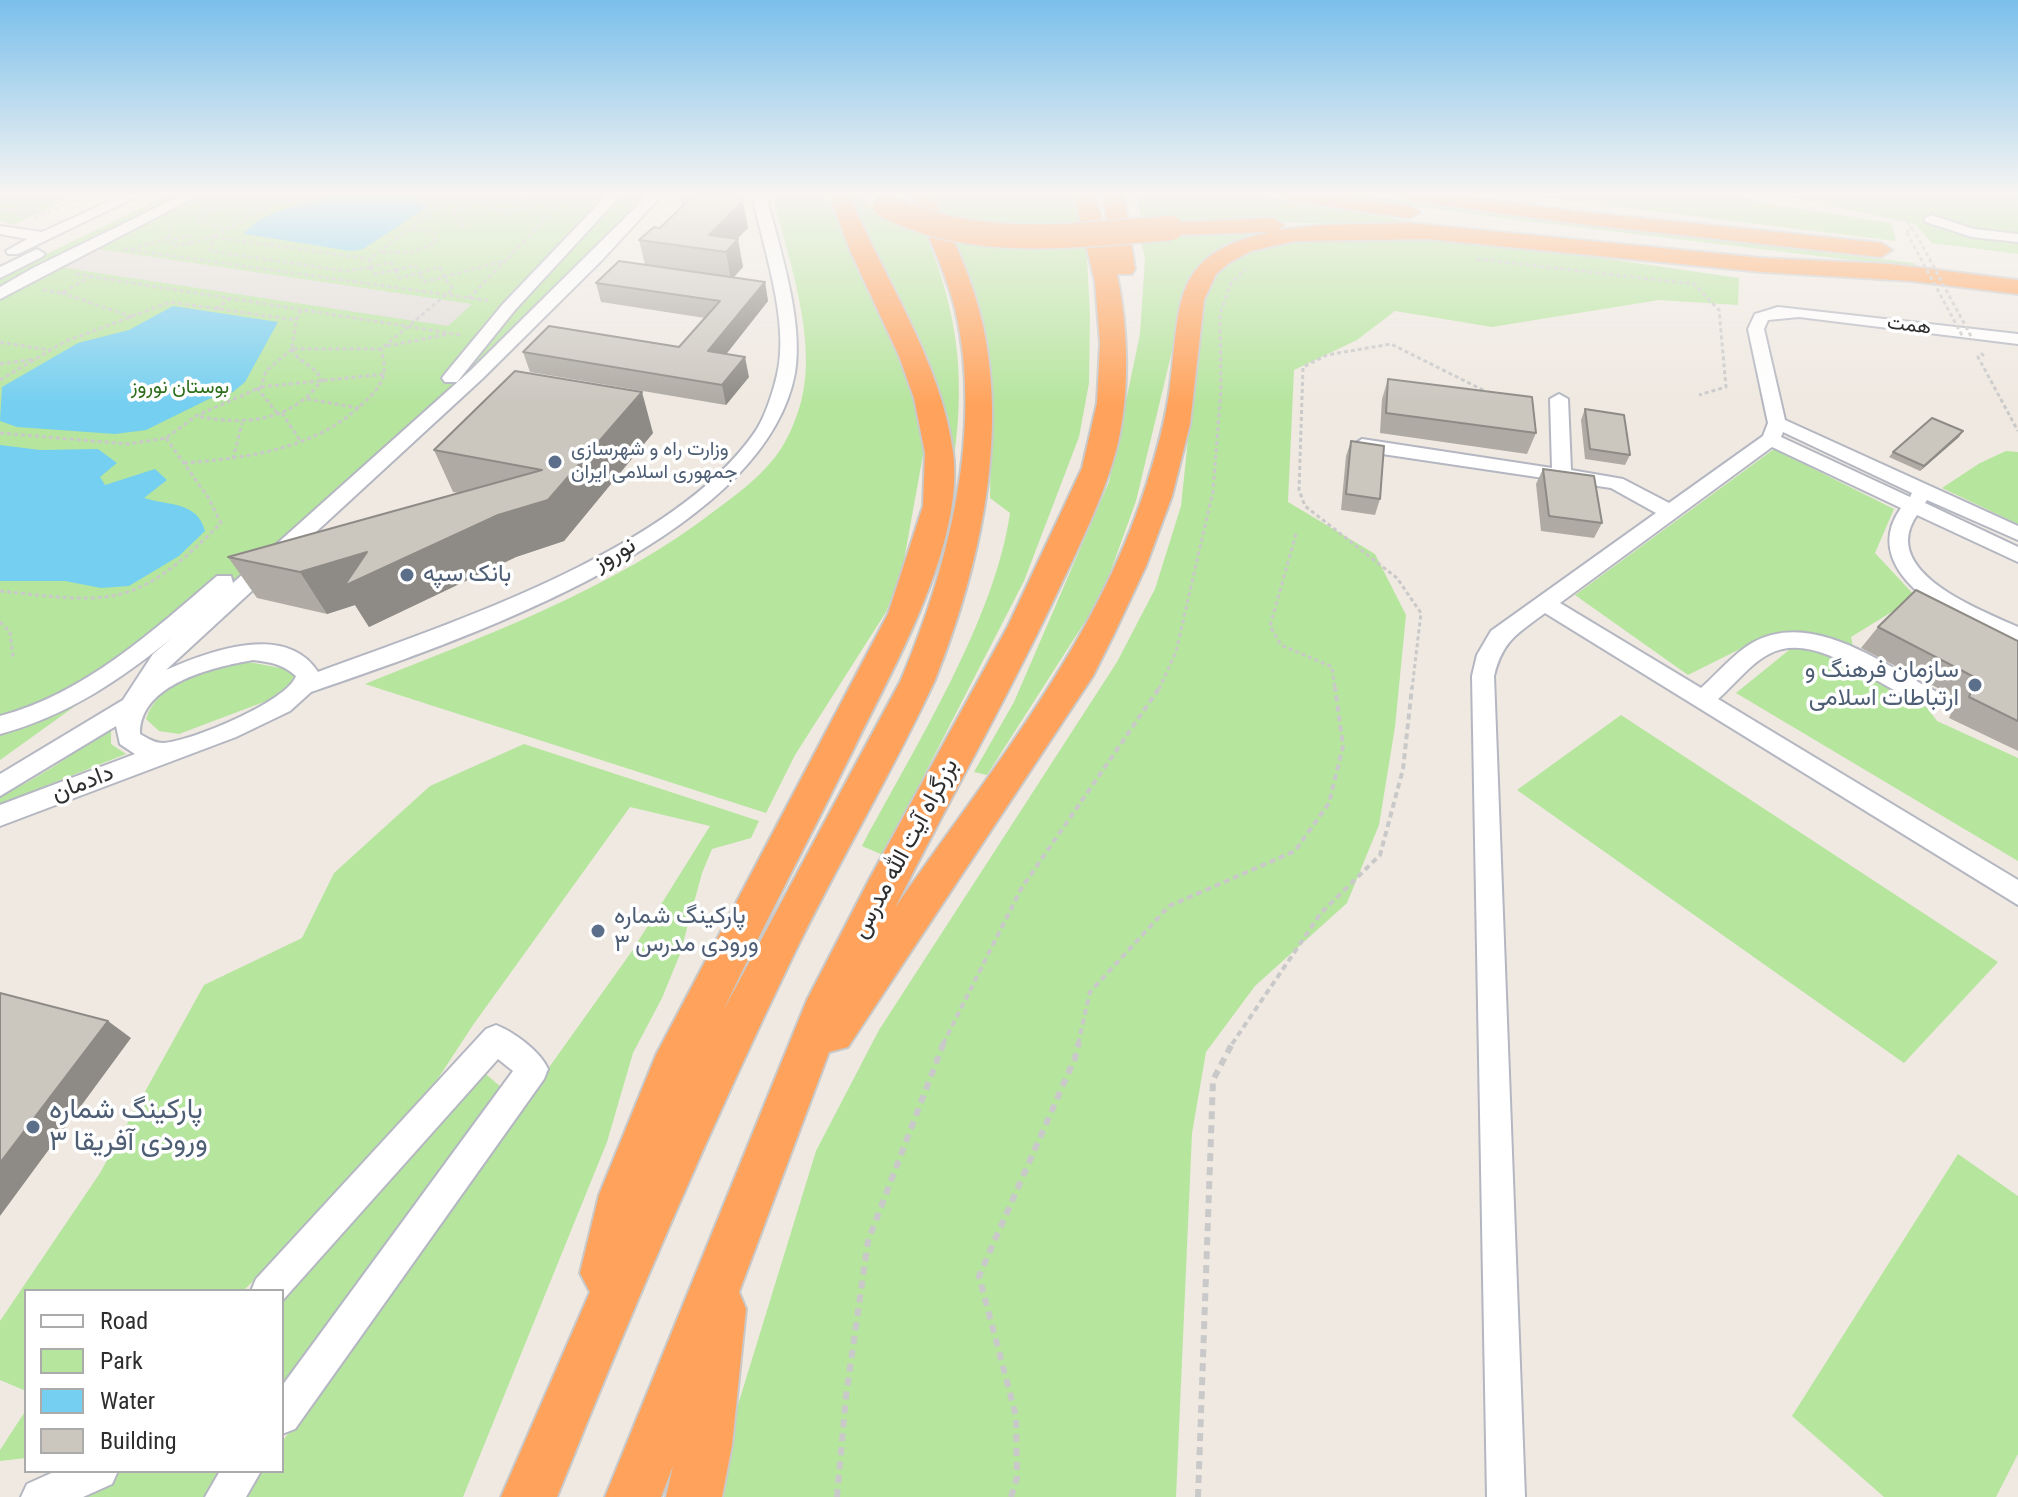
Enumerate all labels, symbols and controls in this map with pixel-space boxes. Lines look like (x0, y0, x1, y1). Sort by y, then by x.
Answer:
street label: همت (1886, 311, 1932, 341)
park label: بوستان نوروز (131, 376, 229, 400)
place label: وزارت راه و شهرسازی جمهوری اسلامی ایران (571, 438, 737, 485)
marker: وزارت راه و شهرسازی جمهوری اسلامی ایران (546, 453, 564, 471)
street label: نوروز (589, 532, 641, 578)
place label: بانک سپه (423, 561, 511, 589)
marker: بانک سپه (398, 566, 416, 584)
place label: سازمان فرهنگ و ارتباطات اسلامی (1805, 657, 1959, 713)
marker: سازمان فرهنگ و ارتباطات اسلامی (1966, 676, 1984, 694)
street label: بزرگراه آیت الله مدرس (846, 754, 966, 944)
street label: دادمان (48, 759, 118, 809)
place label: پارکینگ شماره ۳ ورودی مدرس (614, 903, 759, 959)
marker: پارکینگ شماره ۳ ورودی مدرس (589, 922, 607, 940)
place label: پارکینگ شماره ۳ ورودی آفریقا (49, 1094, 208, 1160)
marker: پارکینگ شماره ۳ ورودی آفریقا (24, 1118, 42, 1136)
legend (24, 1289, 284, 1473)
text: Road (100, 1307, 148, 1335)
text: Park (100, 1347, 143, 1375)
text: Water (100, 1387, 155, 1415)
text: Building (100, 1427, 177, 1455)

